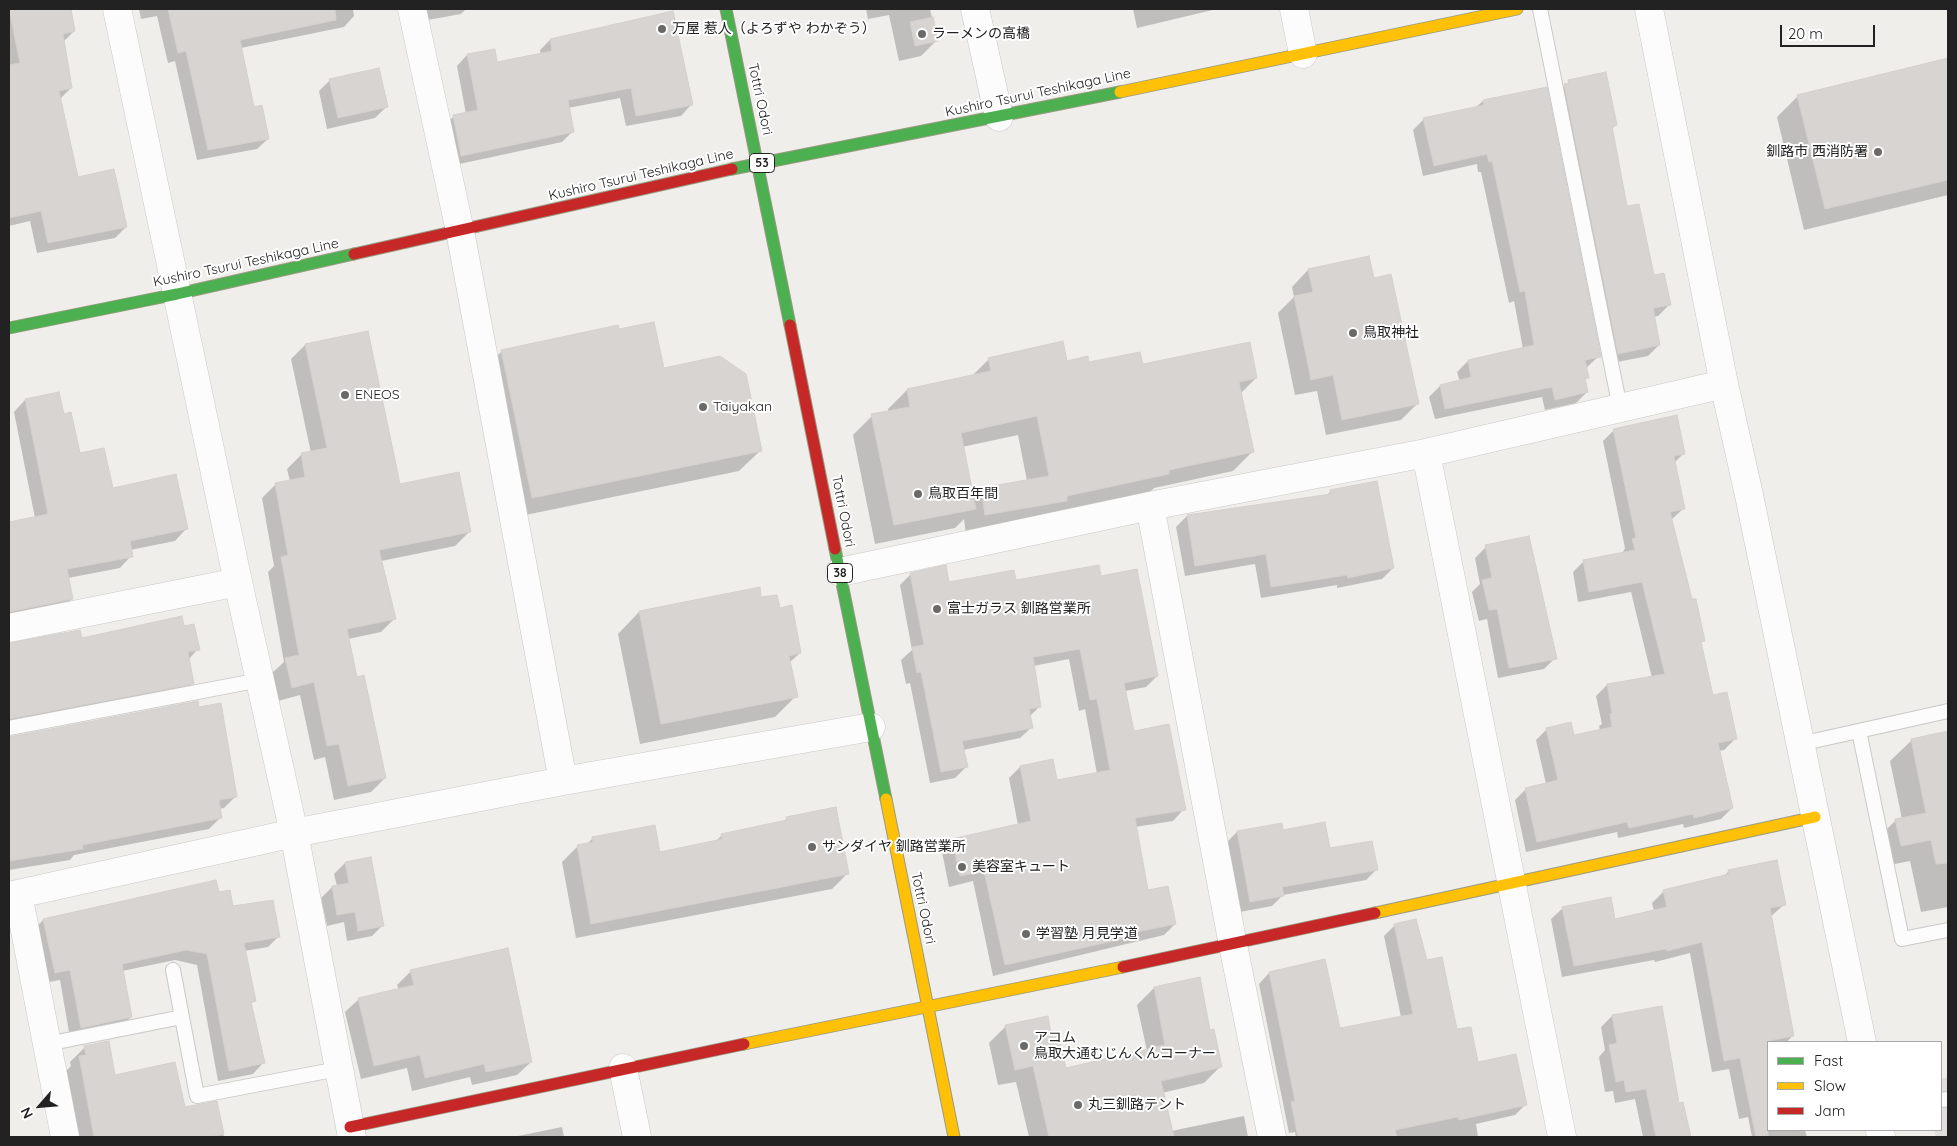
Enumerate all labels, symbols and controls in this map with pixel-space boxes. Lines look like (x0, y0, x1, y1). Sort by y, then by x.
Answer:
scale bar (1782, 15, 1877, 47)
place label: 万屋 惹人（よろずや わかぞう） (672, 21, 876, 37)
marker: 万屋 惹人（よろずや わかぞう） (656, 23, 668, 35)
text: 20 m (1788, 24, 1823, 43)
place label: ラーメンの高橋 (932, 26, 1030, 42)
marker: ラーメンの高橋 (916, 28, 928, 40)
street label: Tottri Odori (744, 62, 776, 136)
street label: Kushiro Tsurui Teshikaga Line (944, 65, 1132, 121)
place label: 釧路市 西消防署 (1766, 144, 1868, 160)
street label: Kushiro Tsurui Teshikaga Line (547, 146, 735, 204)
marker: 釧路市 西消防署 (1872, 146, 1884, 158)
road number: 53 (750, 154, 774, 172)
street label: Kushiro Tsurui Teshikaga Line (152, 235, 340, 291)
place label: 鳥取神社 (1363, 325, 1419, 341)
marker: 鳥取神社 (1347, 327, 1359, 339)
place label: ENEOS (355, 387, 400, 403)
marker: ENEOS (339, 389, 351, 401)
place label: Taiyakan (713, 399, 772, 415)
marker: Taiyakan (697, 401, 709, 413)
street label: Tottri Odori (828, 474, 858, 548)
place label: 鳥取百年間 (928, 486, 998, 502)
marker: 鳥取百年間 (912, 488, 924, 500)
road number: 38 (828, 564, 852, 582)
place label: 富士ガラス 釧路営業所 (947, 601, 1091, 617)
marker: 富士ガラス 釧路営業所 (931, 603, 943, 615)
place label: サンダイヤ 釧路営業所 (822, 839, 966, 855)
marker: サンダイヤ 釧路営業所 (806, 841, 818, 853)
place label: 美容室キュート (972, 859, 1070, 875)
marker: 美容室キュート (956, 861, 968, 873)
street label: Tottri Odori (907, 871, 939, 945)
place label: 学習塾 月見学道 (1036, 926, 1138, 942)
marker: 学習塾 月見学道 (1020, 928, 1032, 940)
place label: アコム 鳥取大通むじんくんコーナー (1034, 1030, 1216, 1062)
marker: アコム 鳥取大通むじんくんコーナー (1018, 1040, 1030, 1052)
legend (1767, 1041, 1942, 1131)
text: Fast (1814, 1051, 1843, 1070)
text: Slow (1814, 1076, 1846, 1095)
north arrow (15, 1081, 65, 1131)
place label: 丸三釧路テント (1088, 1097, 1186, 1113)
marker: 丸三釧路テント (1072, 1099, 1084, 1111)
text: Jam (1814, 1101, 1845, 1120)
text: N (16, 1104, 37, 1121)

